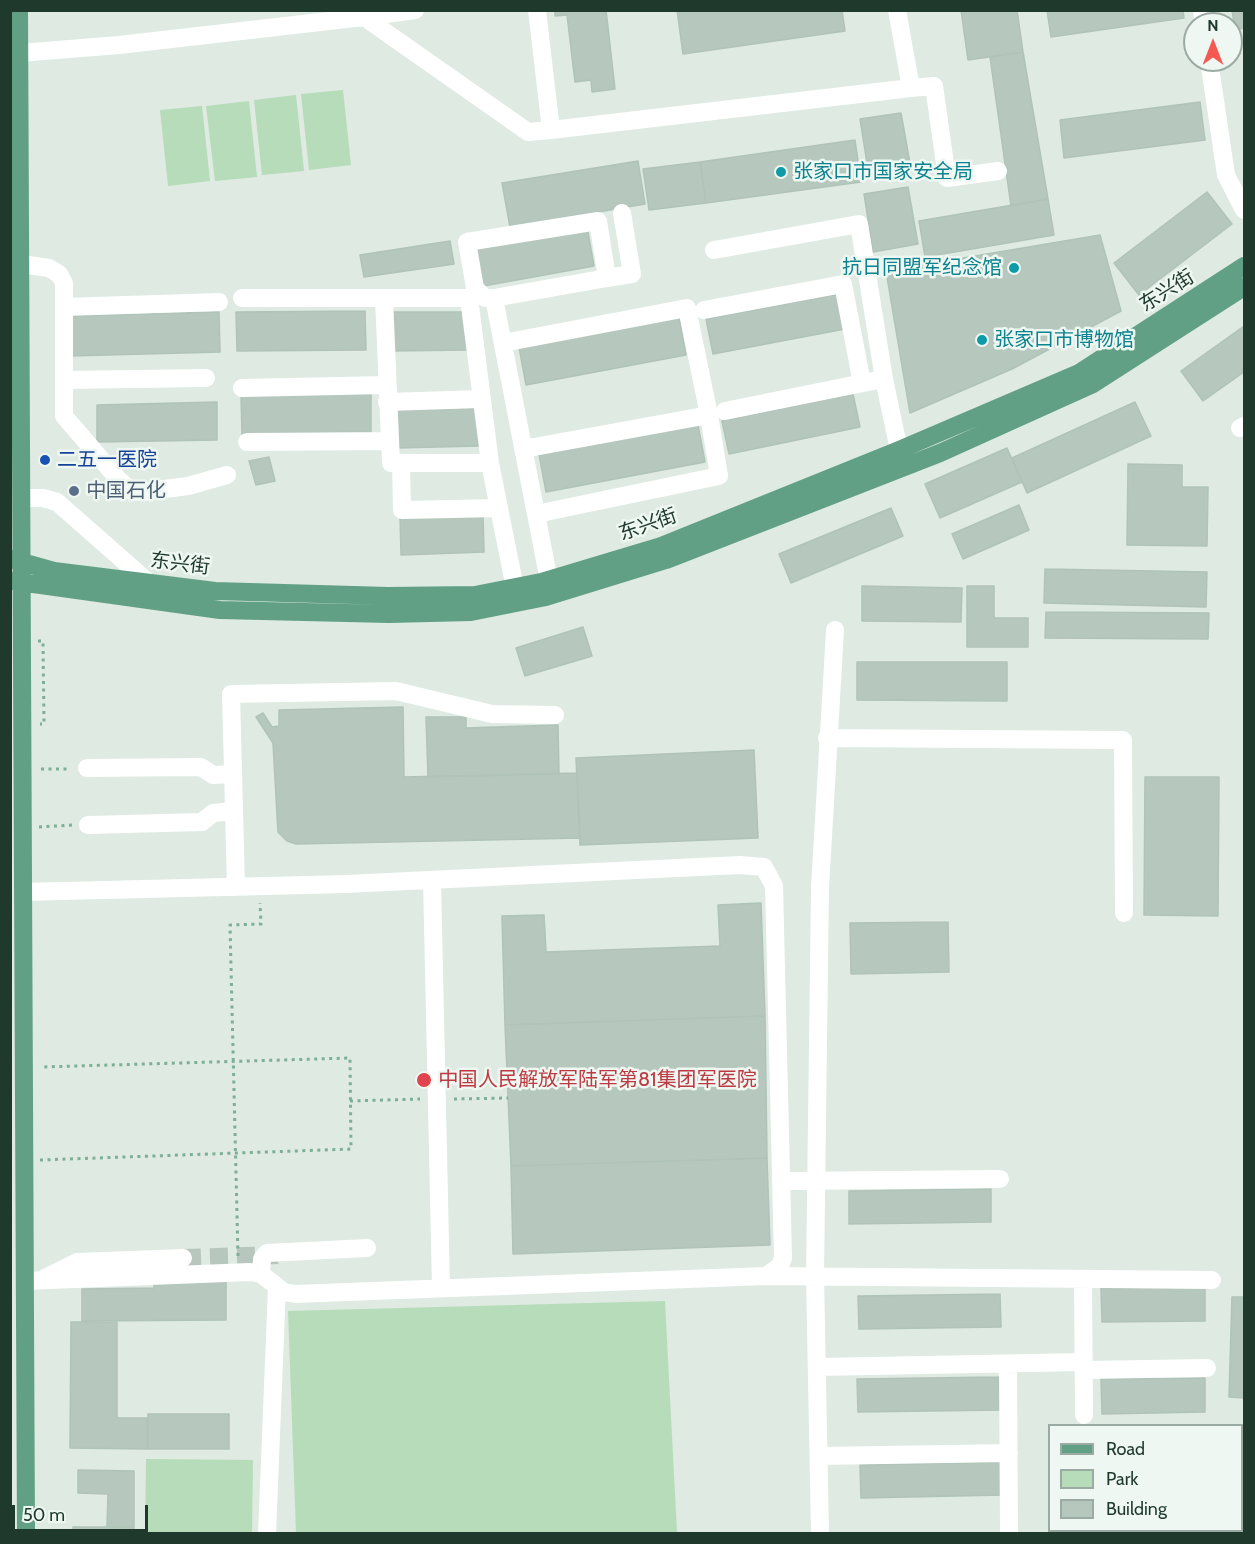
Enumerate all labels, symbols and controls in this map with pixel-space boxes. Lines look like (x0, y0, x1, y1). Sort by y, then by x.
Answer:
north arrow (1183, 12, 1243, 72)
text: N (1207, 16, 1219, 35)
place label: 张家口市国家安全局 (793, 160, 973, 184)
marker: 张家口市国家安全局 (774, 165, 788, 179)
place label: 抗日同盟军纪念馆 (842, 256, 1002, 280)
marker: 抗日同盟军纪念馆 (1007, 261, 1021, 275)
street label: 东兴街 (1135, 265, 1199, 317)
place label: 张家口市博物馆 (994, 328, 1134, 352)
marker: 张家口市博物馆 (975, 333, 989, 347)
place label: 二五一医院 (57, 448, 157, 472)
marker: 二五一医院 (38, 453, 52, 467)
place label: 中国石化 (86, 479, 166, 503)
marker: 中国石化 (67, 484, 81, 498)
street label: 东兴街 (616, 504, 680, 546)
street label: 东兴街 (149, 548, 211, 580)
place label: 中国人民解放军陆军第81集团军医院 (438, 1068, 757, 1092)
marker: 中国人民解放军陆军第81集团军医院 (415, 1071, 433, 1089)
legend (1048, 1424, 1243, 1532)
text: Road (1106, 1438, 1145, 1460)
text: Park (1106, 1468, 1138, 1490)
scale bar (15, 1493, 152, 1531)
text: Building (1106, 1498, 1167, 1520)
text: 50 m (23, 1504, 65, 1526)

